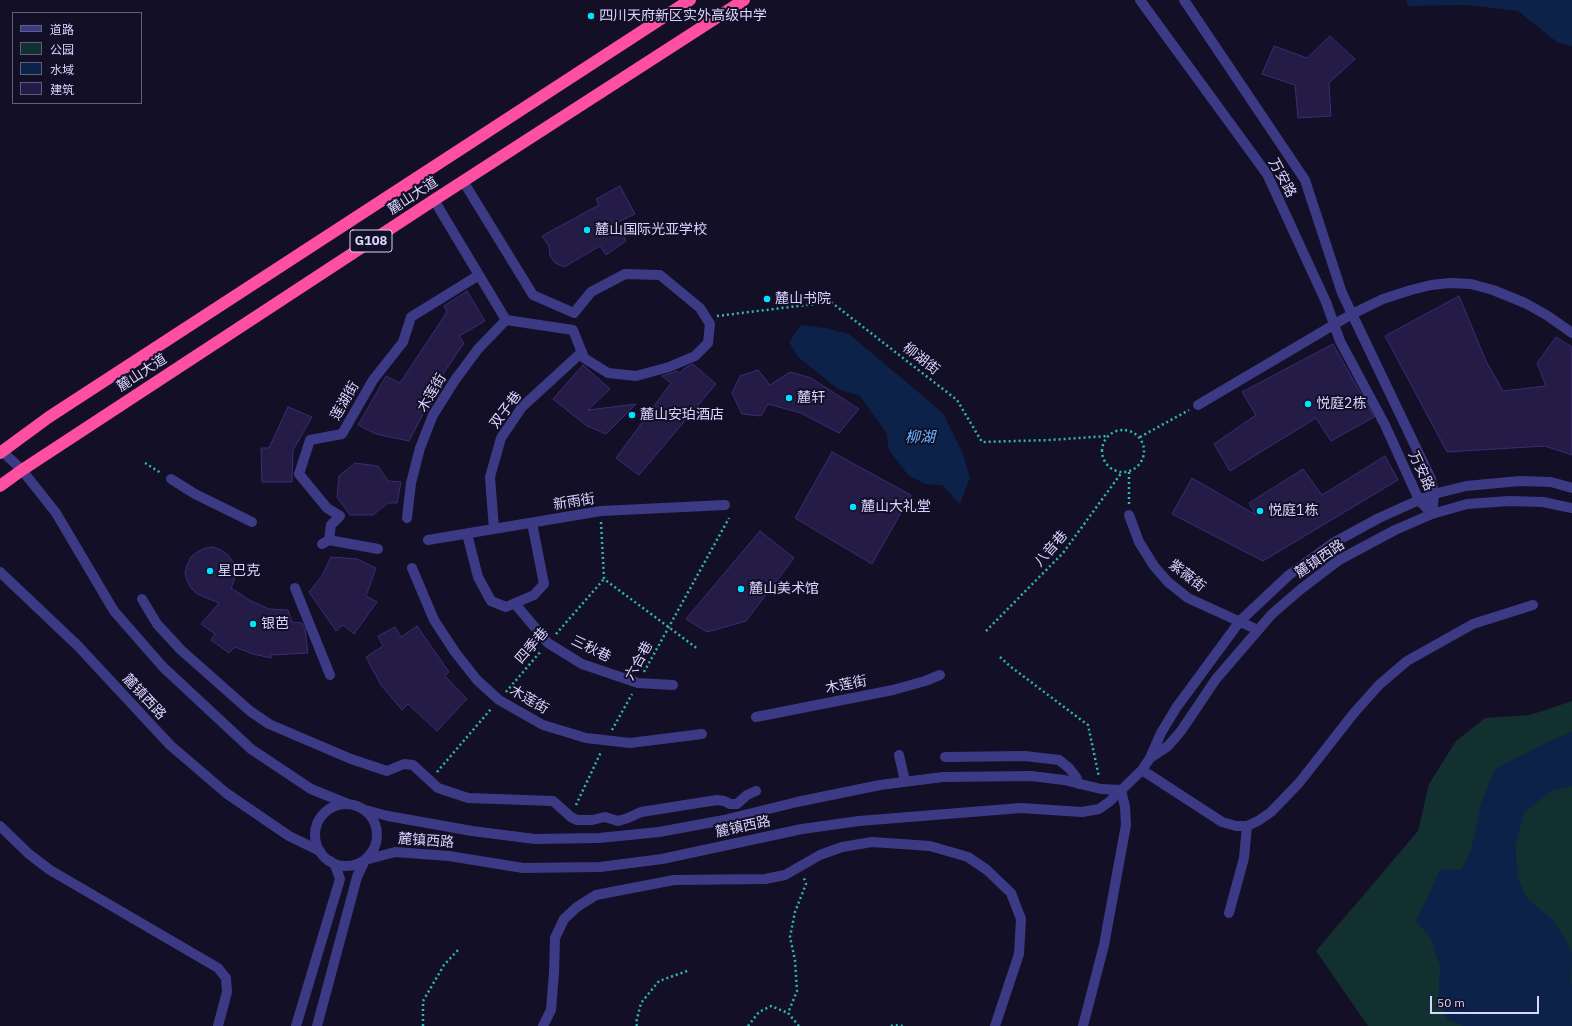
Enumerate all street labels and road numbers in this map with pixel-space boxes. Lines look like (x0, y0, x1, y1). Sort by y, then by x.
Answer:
street label: 万安路 (1265, 156, 1299, 200)
street label: 麓山大道 (385, 174, 441, 218)
road number: G108 (350, 230, 392, 252)
street label: 柳湖街 (899, 339, 943, 379)
street label: 麓山大道 (114, 351, 170, 395)
street label: 木莲街 (414, 371, 450, 415)
street label: 莲湖街 (327, 379, 363, 423)
street label: 双子巷 (487, 388, 525, 432)
street label: 万安路 (1405, 448, 1437, 494)
street label: 新雨街 (552, 490, 596, 514)
street label: 八音巷 (1031, 528, 1071, 570)
street label: 麓镇西路 (1292, 536, 1348, 582)
street label: 紫薇街 (1165, 556, 1209, 596)
street label: 四季巷 (512, 625, 552, 667)
street label: 三秋巷 (568, 632, 614, 666)
street label: 六合巷 (621, 639, 657, 683)
street label: 麓镇西路 (119, 671, 169, 723)
street label: 木莲街 (824, 673, 868, 697)
street label: 木莲街 (507, 682, 551, 718)
street label: 麓镇西路 (714, 813, 772, 841)
street label: 麓镇西路 (397, 831, 455, 851)

